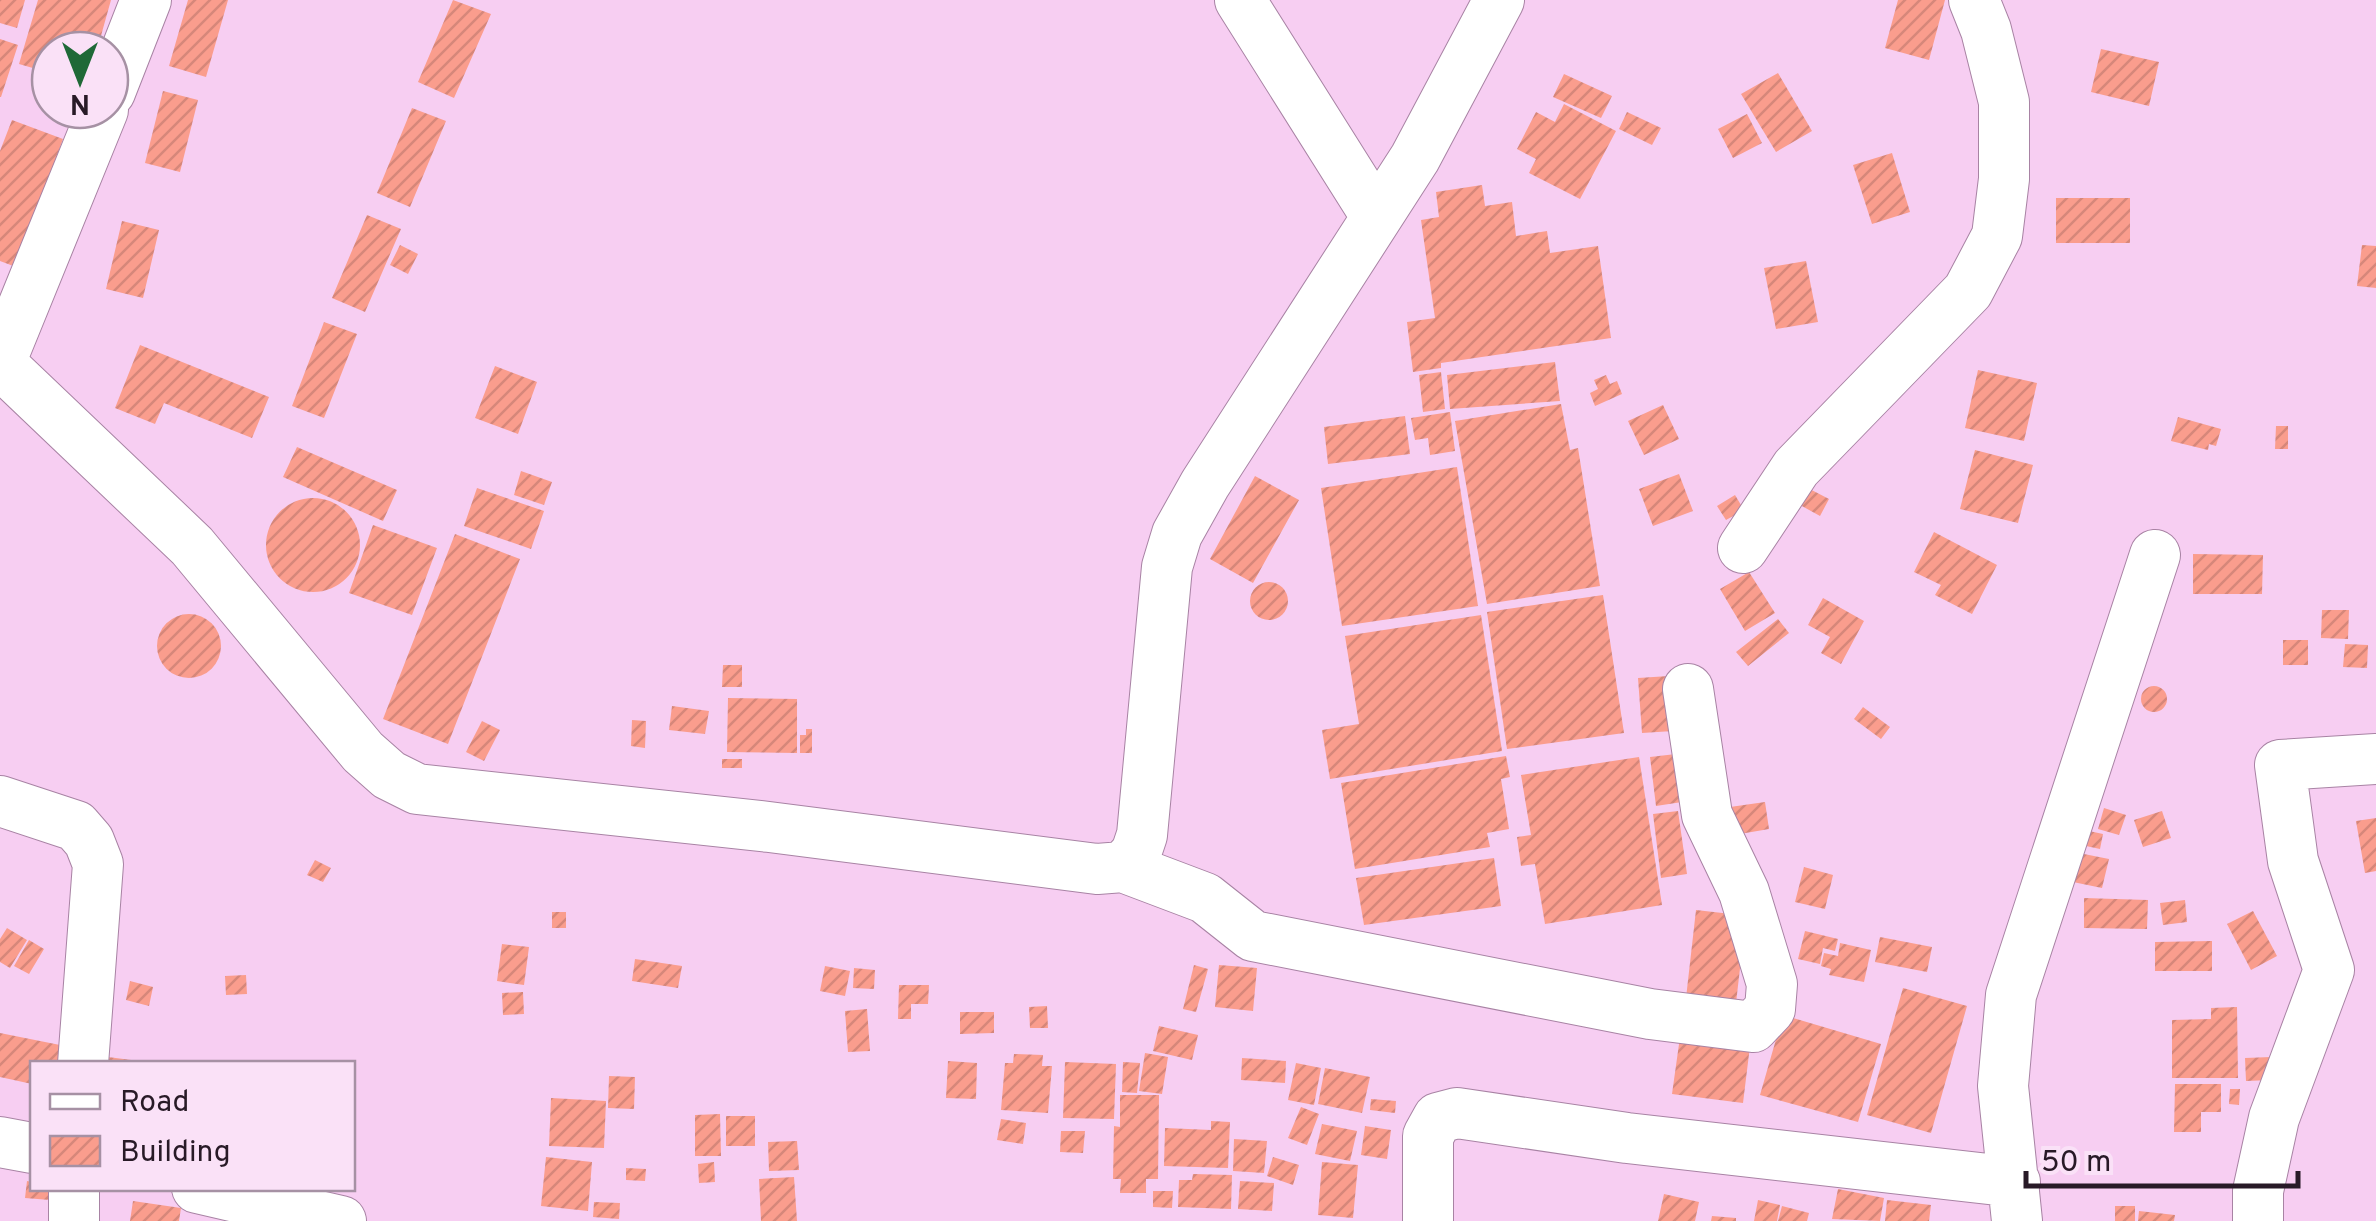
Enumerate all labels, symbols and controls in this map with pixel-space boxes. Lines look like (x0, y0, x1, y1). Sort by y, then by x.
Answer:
north arrow (30, 30, 130, 130)
text: N (70, 84, 90, 120)
legend (30, 1061, 355, 1191)
text: Road (120, 1085, 189, 1122)
scale bar (2026, 1126, 2298, 1188)
text: Building (120, 1135, 231, 1172)
text: 50 m (2041, 1145, 2111, 1182)

